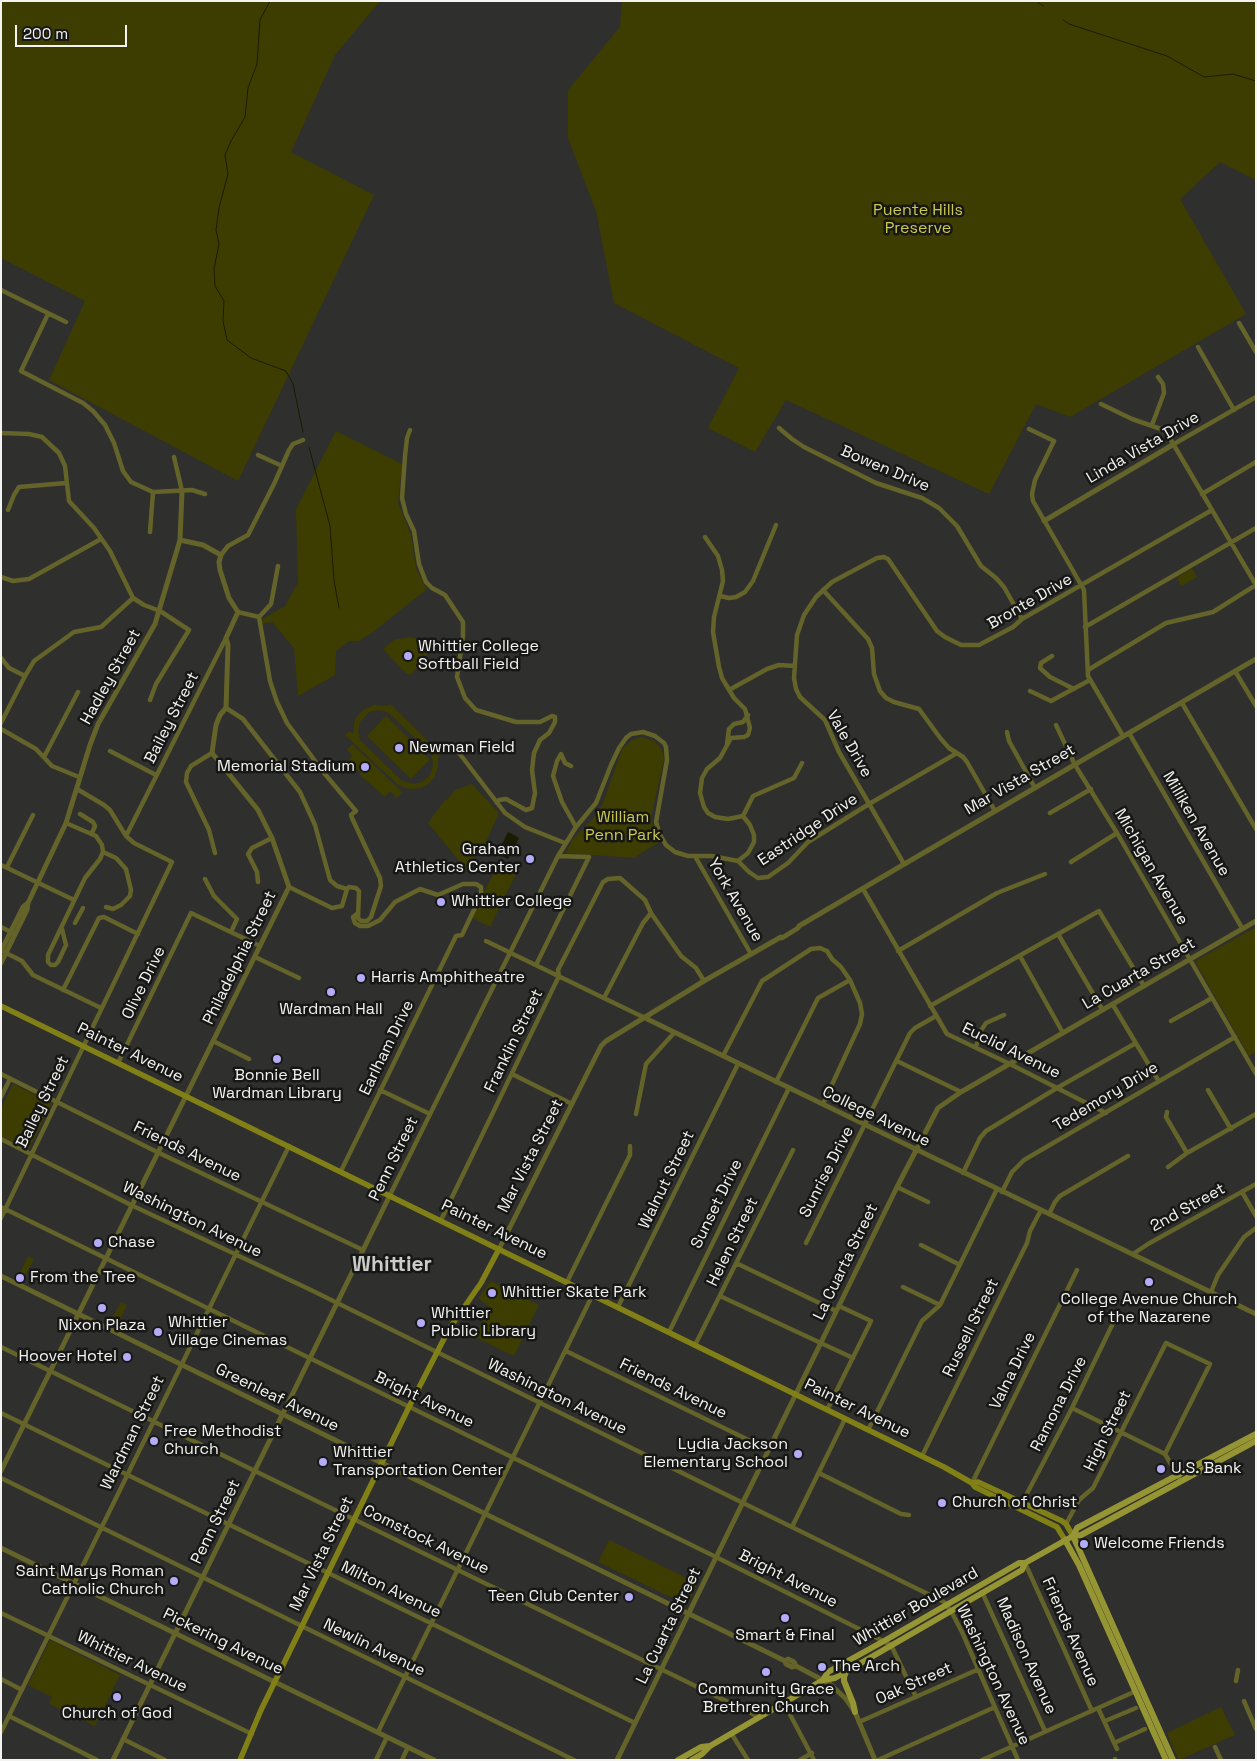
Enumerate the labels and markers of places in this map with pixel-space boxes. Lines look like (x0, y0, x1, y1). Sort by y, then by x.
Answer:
place label: Whittier College Softball Field (418, 637, 539, 675)
marker: Whittier College Softball Field (402, 650, 414, 662)
place label: Newman Field (409, 738, 515, 758)
marker: Newman Field (393, 742, 405, 754)
place label: Memorial Stadium (217, 757, 355, 777)
marker: Memorial Stadium (359, 761, 371, 773)
place label: Graham Athletics Center (395, 840, 520, 878)
marker: Graham Athletics Center (524, 853, 536, 865)
place label: Whittier College (451, 892, 572, 912)
marker: Whittier College (435, 896, 447, 908)
place label: Harris Amphitheatre (371, 968, 525, 988)
marker: Harris Amphitheatre (355, 972, 367, 984)
marker: Wardman Hall (325, 986, 337, 998)
place label: Wardman Hall (279, 1000, 383, 1020)
marker: Bonnie Bell Wardman Library (271, 1053, 283, 1065)
place label: Bonnie Bell Wardman Library (212, 1066, 342, 1104)
place label: Chase (108, 1233, 155, 1253)
marker: Chase (92, 1237, 104, 1249)
place label: From the Tree (30, 1268, 136, 1288)
marker: From the Tree (14, 1272, 26, 1284)
marker: College Avenue Church of the Nazarene (1143, 1276, 1155, 1288)
place label: Whittier Skate Park (502, 1283, 647, 1303)
marker: Whittier Skate Park (486, 1287, 498, 1299)
place label: College Avenue Church of the Nazarene (1061, 1290, 1237, 1328)
marker: Nixon Plaza (96, 1302, 108, 1314)
place label: Whittier Public Library (431, 1304, 536, 1342)
place label: Whittier Village Cinemas (168, 1313, 287, 1351)
place label: Nixon Plaza (58, 1316, 146, 1336)
marker: Whittier Public Library (415, 1317, 427, 1329)
marker: Whittier Village Cinemas (152, 1326, 164, 1338)
place label: Hoover Hotel (19, 1347, 117, 1367)
marker: Hoover Hotel (121, 1351, 133, 1363)
place label: Free Methodist Church (164, 1422, 281, 1460)
marker: Free Methodist Church (148, 1435, 160, 1447)
place label: Lydia Jackson Elementary School (643, 1435, 788, 1473)
place label: Whittier Transportation Center (333, 1443, 504, 1481)
marker: Lydia Jackson Elementary School (792, 1448, 804, 1460)
marker: Whittier Transportation Center (317, 1456, 329, 1468)
place label: U.S. Bank (1171, 1459, 1242, 1479)
marker: U.S. Bank (1155, 1463, 1167, 1475)
place label: Church of Christ (952, 1493, 1077, 1513)
marker: Church of Christ (936, 1497, 948, 1509)
place label: Welcome Friends (1094, 1534, 1225, 1554)
marker: Welcome Friends (1078, 1538, 1090, 1550)
place label: Saint Marys Roman Catholic Church (16, 1562, 164, 1600)
marker: Saint Marys Roman Catholic Church (168, 1575, 180, 1587)
place label: Teen Club Center (488, 1587, 619, 1607)
marker: Teen Club Center (623, 1591, 635, 1603)
marker: Smart & Final (779, 1612, 791, 1624)
place label: Smart & Final (735, 1626, 835, 1646)
place label: The Arch (832, 1657, 900, 1677)
marker: The Arch (816, 1661, 828, 1673)
marker: Community Grace Brethren Church (760, 1666, 772, 1678)
place label: Community Grace Brethren Church (698, 1680, 834, 1718)
marker: Church of God (111, 1691, 123, 1703)
place label: Church of God (62, 1704, 172, 1724)

